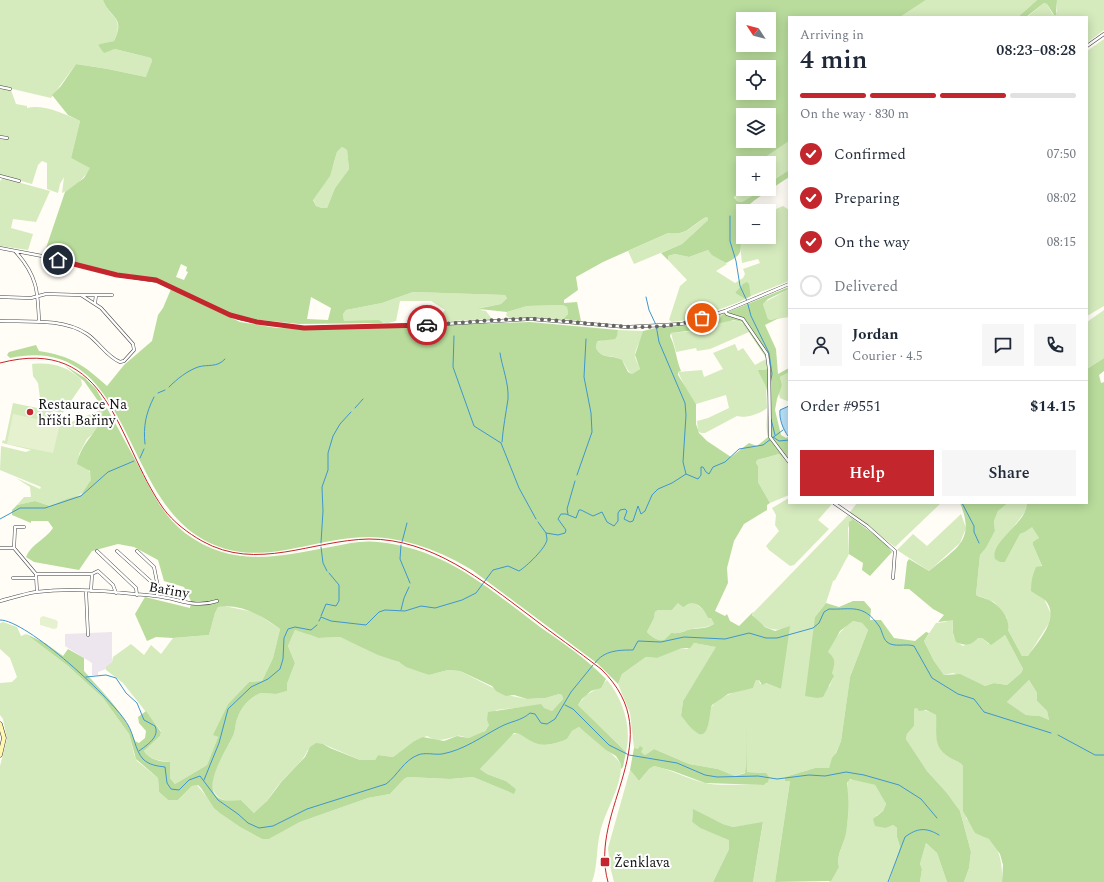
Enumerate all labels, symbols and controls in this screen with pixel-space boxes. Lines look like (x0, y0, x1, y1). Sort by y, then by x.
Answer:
north arrow (736, 12, 776, 52)
map controls (736, 12, 776, 244)
text: Arriving in (800, 25, 864, 45)
text: 08:23–08:28 (996, 39, 1076, 62)
text: 4 min (800, 40, 867, 80)
button: locate (736, 60, 776, 100)
text: On the way · 830 m (800, 104, 909, 124)
button: layers (736, 108, 776, 148)
icon: check (800, 143, 822, 165)
text: Confirmed (834, 143, 906, 166)
text: 07:50 (1047, 144, 1076, 164)
button: + (736, 156, 776, 196)
icon: check (800, 187, 822, 209)
text: Preparing (834, 187, 900, 210)
text: 08:02 (1047, 188, 1076, 208)
button: − (736, 204, 776, 244)
icon: check (800, 231, 822, 253)
text: On the way (834, 231, 909, 254)
text: 08:15 (1047, 232, 1076, 252)
pin (41, 243, 75, 277)
icon: home (47, 249, 69, 271)
text: Delivered (834, 275, 898, 298)
pin (685, 301, 719, 335)
courier (407, 305, 447, 345)
icon: bag (691, 307, 713, 329)
icon: car (416, 314, 438, 336)
text: Jordan (852, 323, 899, 346)
button: person (800, 324, 842, 366)
button: chat (982, 324, 1024, 366)
button: phone (1034, 324, 1076, 366)
text: Courier · 4.5 (852, 346, 922, 366)
place label: Restaurace Na hřišti Bařiny (38, 394, 127, 431)
text: Order #9551 (800, 395, 881, 418)
text: $14.15 (1030, 395, 1076, 418)
marker: Restaurace Na hřišti Bařiny (25, 407, 35, 417)
button: Help (800, 450, 934, 496)
button: Share (942, 450, 1076, 496)
street label: Bařiny (147, 576, 192, 604)
place label: Ženklava (614, 852, 670, 873)
marker: Ženklava (599, 856, 611, 868)

